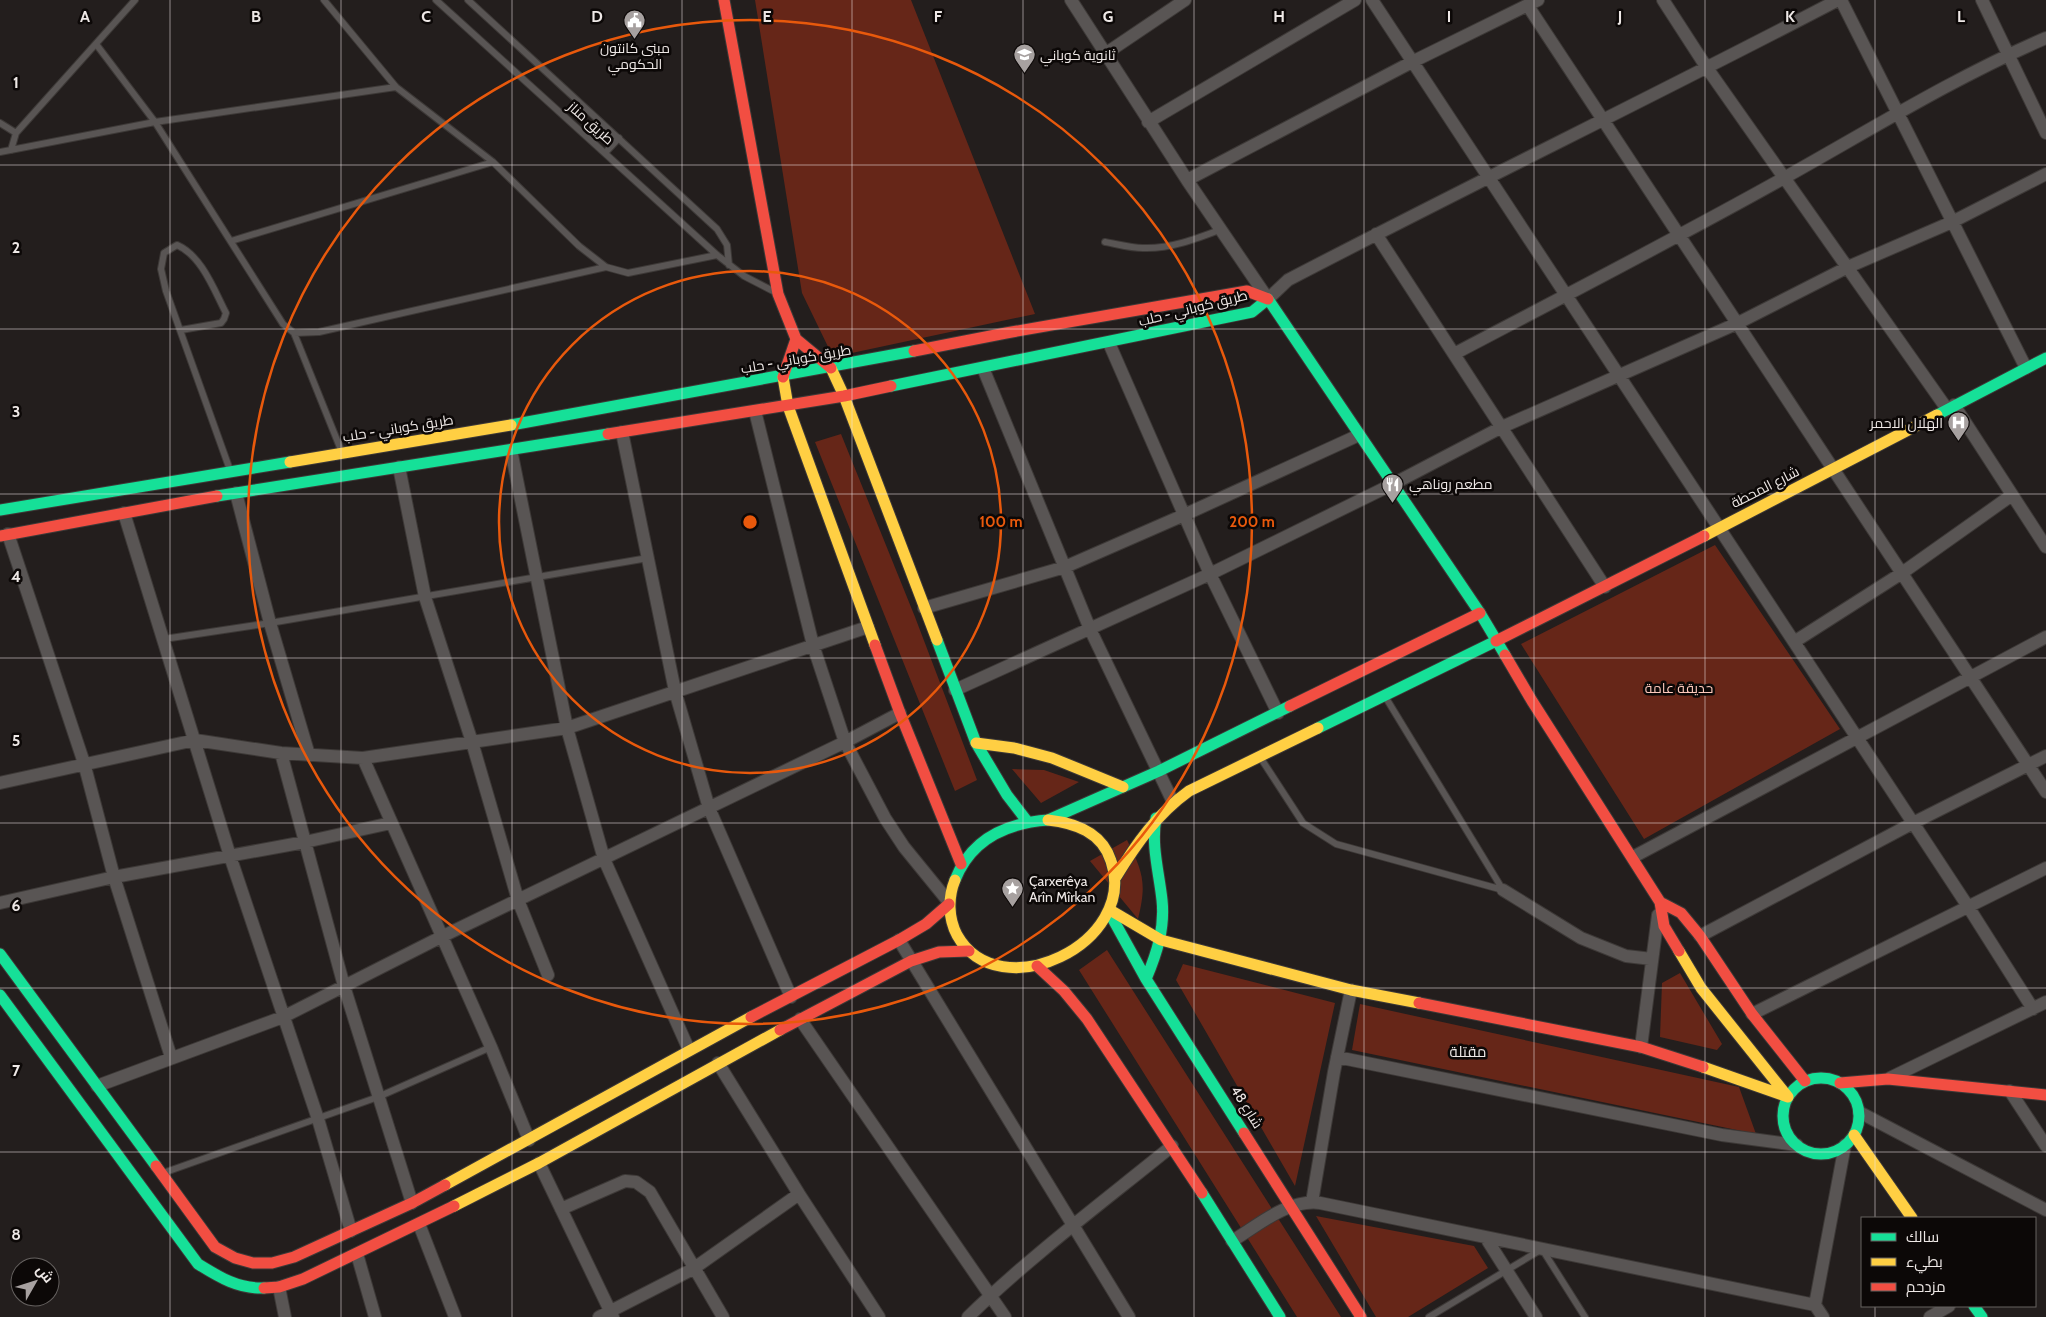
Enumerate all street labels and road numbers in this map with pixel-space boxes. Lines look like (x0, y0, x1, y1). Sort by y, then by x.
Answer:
street label: طريق مناز (563, 97, 618, 148)
street label: طريق كوباني - حلب (1137, 286, 1250, 333)
street label: طريق كوباني - حلب (739, 340, 853, 381)
street label: طريق كوباني - حلب (341, 410, 455, 449)
street label: شارع المحطة (1728, 462, 1802, 512)
street label: 48 شارع (1227, 1082, 1267, 1132)

